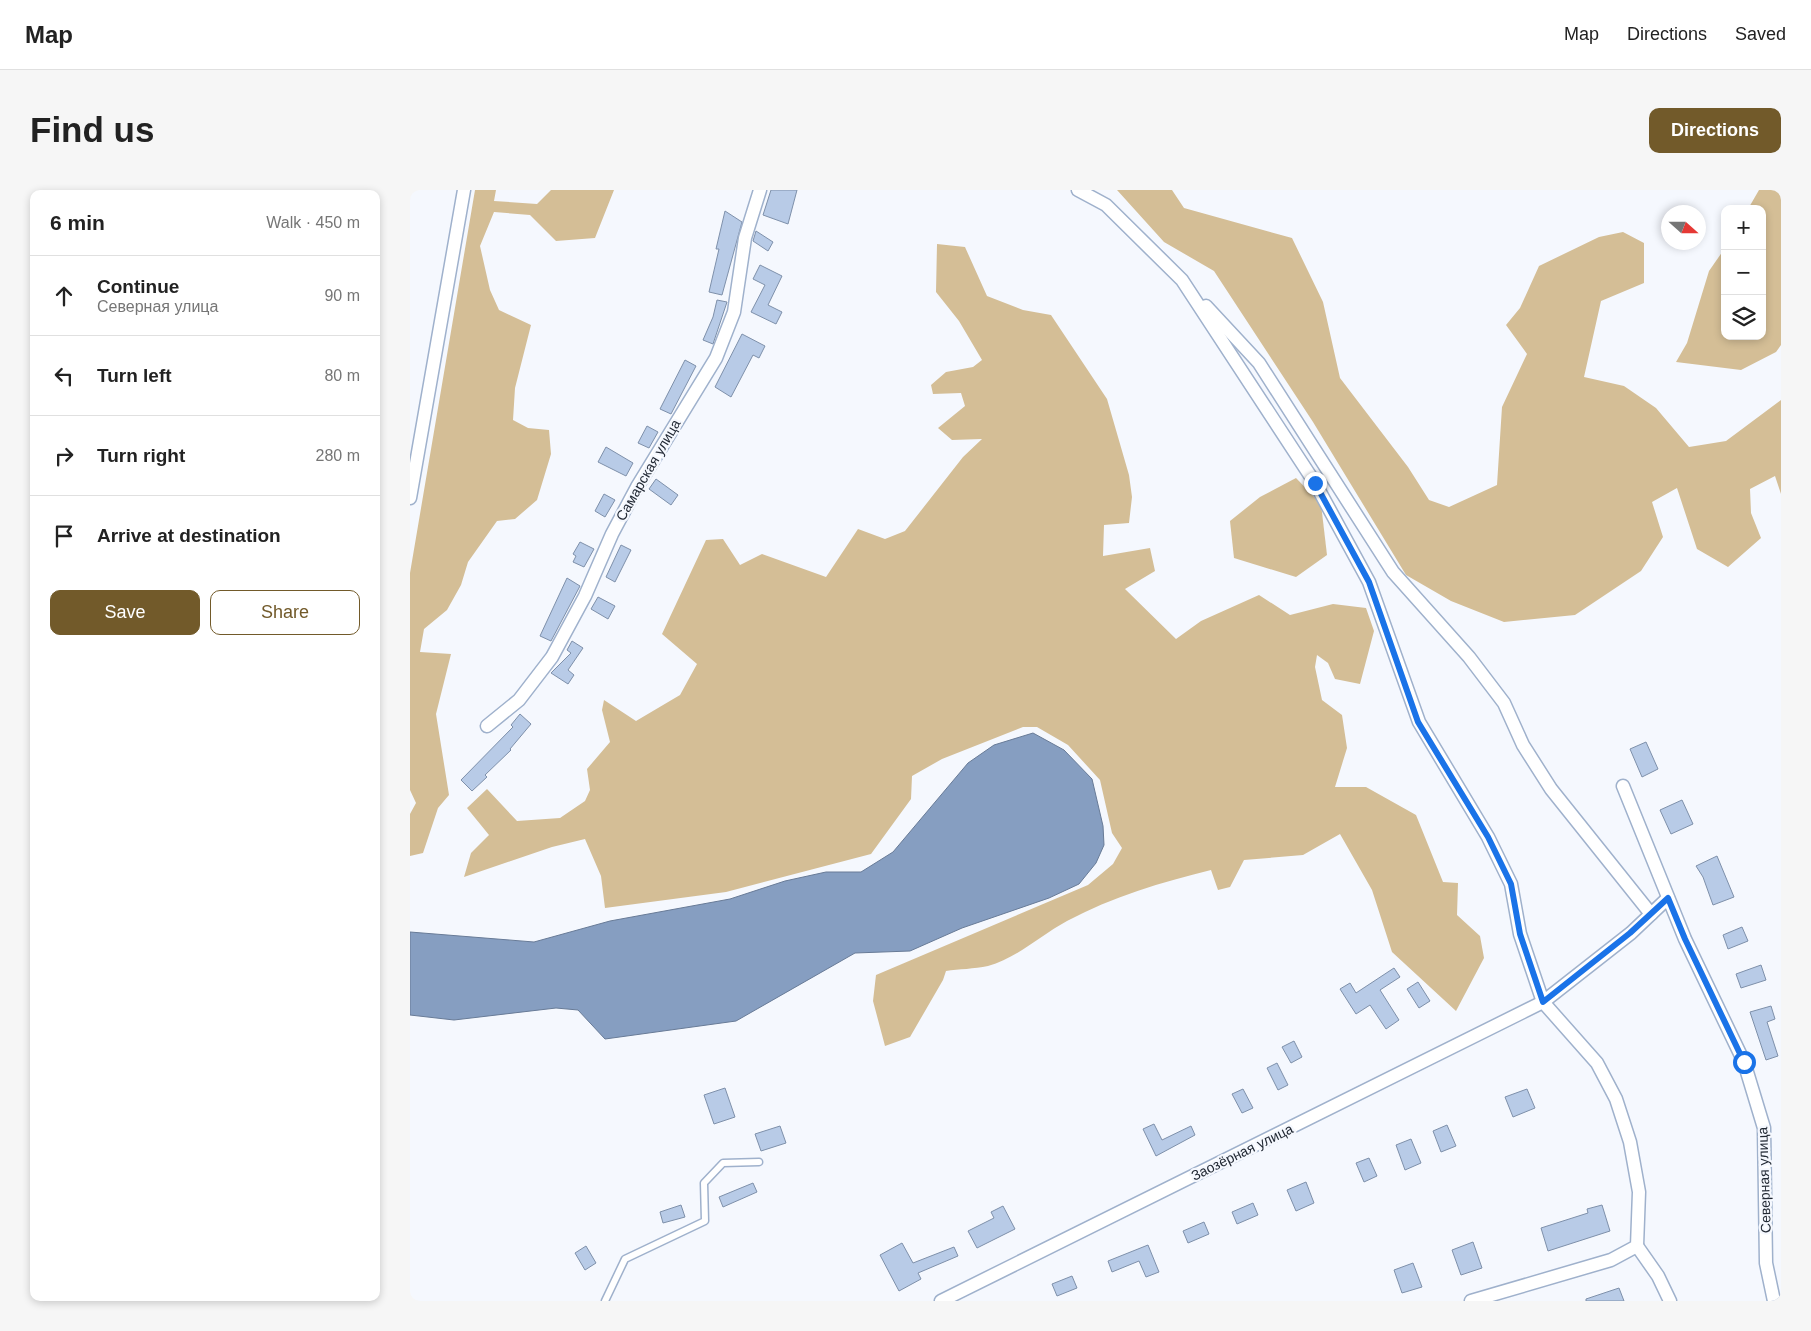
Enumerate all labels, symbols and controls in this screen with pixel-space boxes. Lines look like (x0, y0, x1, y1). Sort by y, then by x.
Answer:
text: Map (25, 21, 73, 48)
text: Map (1564, 24, 1599, 44)
text: Directions (1627, 24, 1707, 44)
text: Saved (1735, 24, 1786, 44)
button: Directions (1649, 108, 1781, 153)
text: Find us (30, 110, 154, 149)
north arrow (1661, 205, 1706, 250)
map controls (1721, 205, 1766, 340)
button: + (1721, 205, 1766, 250)
text: 6 min (50, 211, 105, 234)
text: Walk · 450 m (266, 214, 360, 231)
button: − (1721, 250, 1766, 295)
text: Continue (97, 276, 179, 297)
icon: ahead (50, 282, 78, 310)
text: 90 m (324, 287, 360, 304)
button: layers (1721, 295, 1766, 340)
text: Северная улица (97, 298, 218, 315)
icon: left (50, 362, 78, 390)
text: Turn left (97, 365, 172, 386)
text: 80 m (324, 367, 360, 384)
street label: Самарская улица (612, 416, 684, 524)
icon: right (50, 442, 78, 470)
text: Turn right (97, 445, 185, 466)
text: 280 m (316, 447, 360, 464)
route end (1304, 472, 1327, 495)
icon: arrive (50, 522, 78, 550)
text: Arrive at destination (97, 525, 281, 546)
button: Save (50, 590, 200, 635)
button: Share (210, 590, 360, 635)
route start (1733, 1051, 1756, 1074)
street label: Заозёрная улица (1188, 1120, 1296, 1184)
street label: Северная улица (1754, 1126, 1774, 1233)

